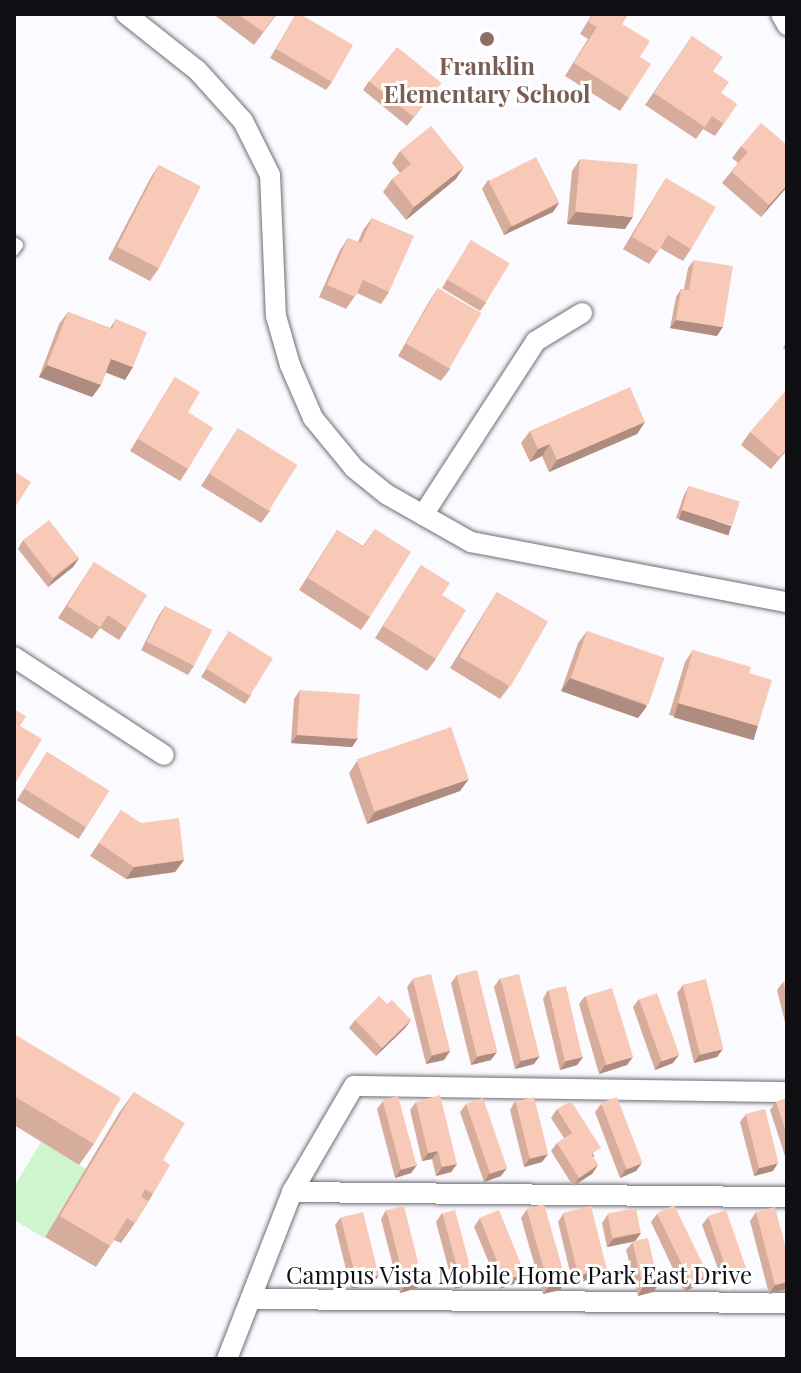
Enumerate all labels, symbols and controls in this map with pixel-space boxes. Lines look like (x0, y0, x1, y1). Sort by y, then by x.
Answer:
marker: Franklin Elementary School (478, 30, 496, 48)
place label: Franklin Elementary School (383, 52, 591, 108)
street label: Campus Vista Mobile Home Park East Drive (285, 1261, 753, 1289)

